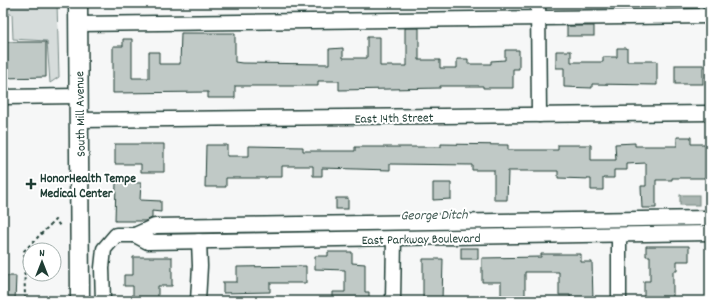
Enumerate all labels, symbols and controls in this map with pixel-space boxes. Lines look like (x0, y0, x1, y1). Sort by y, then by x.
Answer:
street label: South Mill Avenue (71, 71, 92, 157)
street label: East 14th Street (354, 109, 434, 130)
place label: HonorHealth Tempe Medical Center (40, 170, 136, 204)
marker: HonorHealth Tempe Medical Center (25, 178, 37, 190)
water label: George Ditch (400, 205, 468, 227)
street label: East Parkway Boulevard (361, 230, 481, 251)
north arrow (22, 242, 62, 282)
text: N (39, 246, 45, 262)

